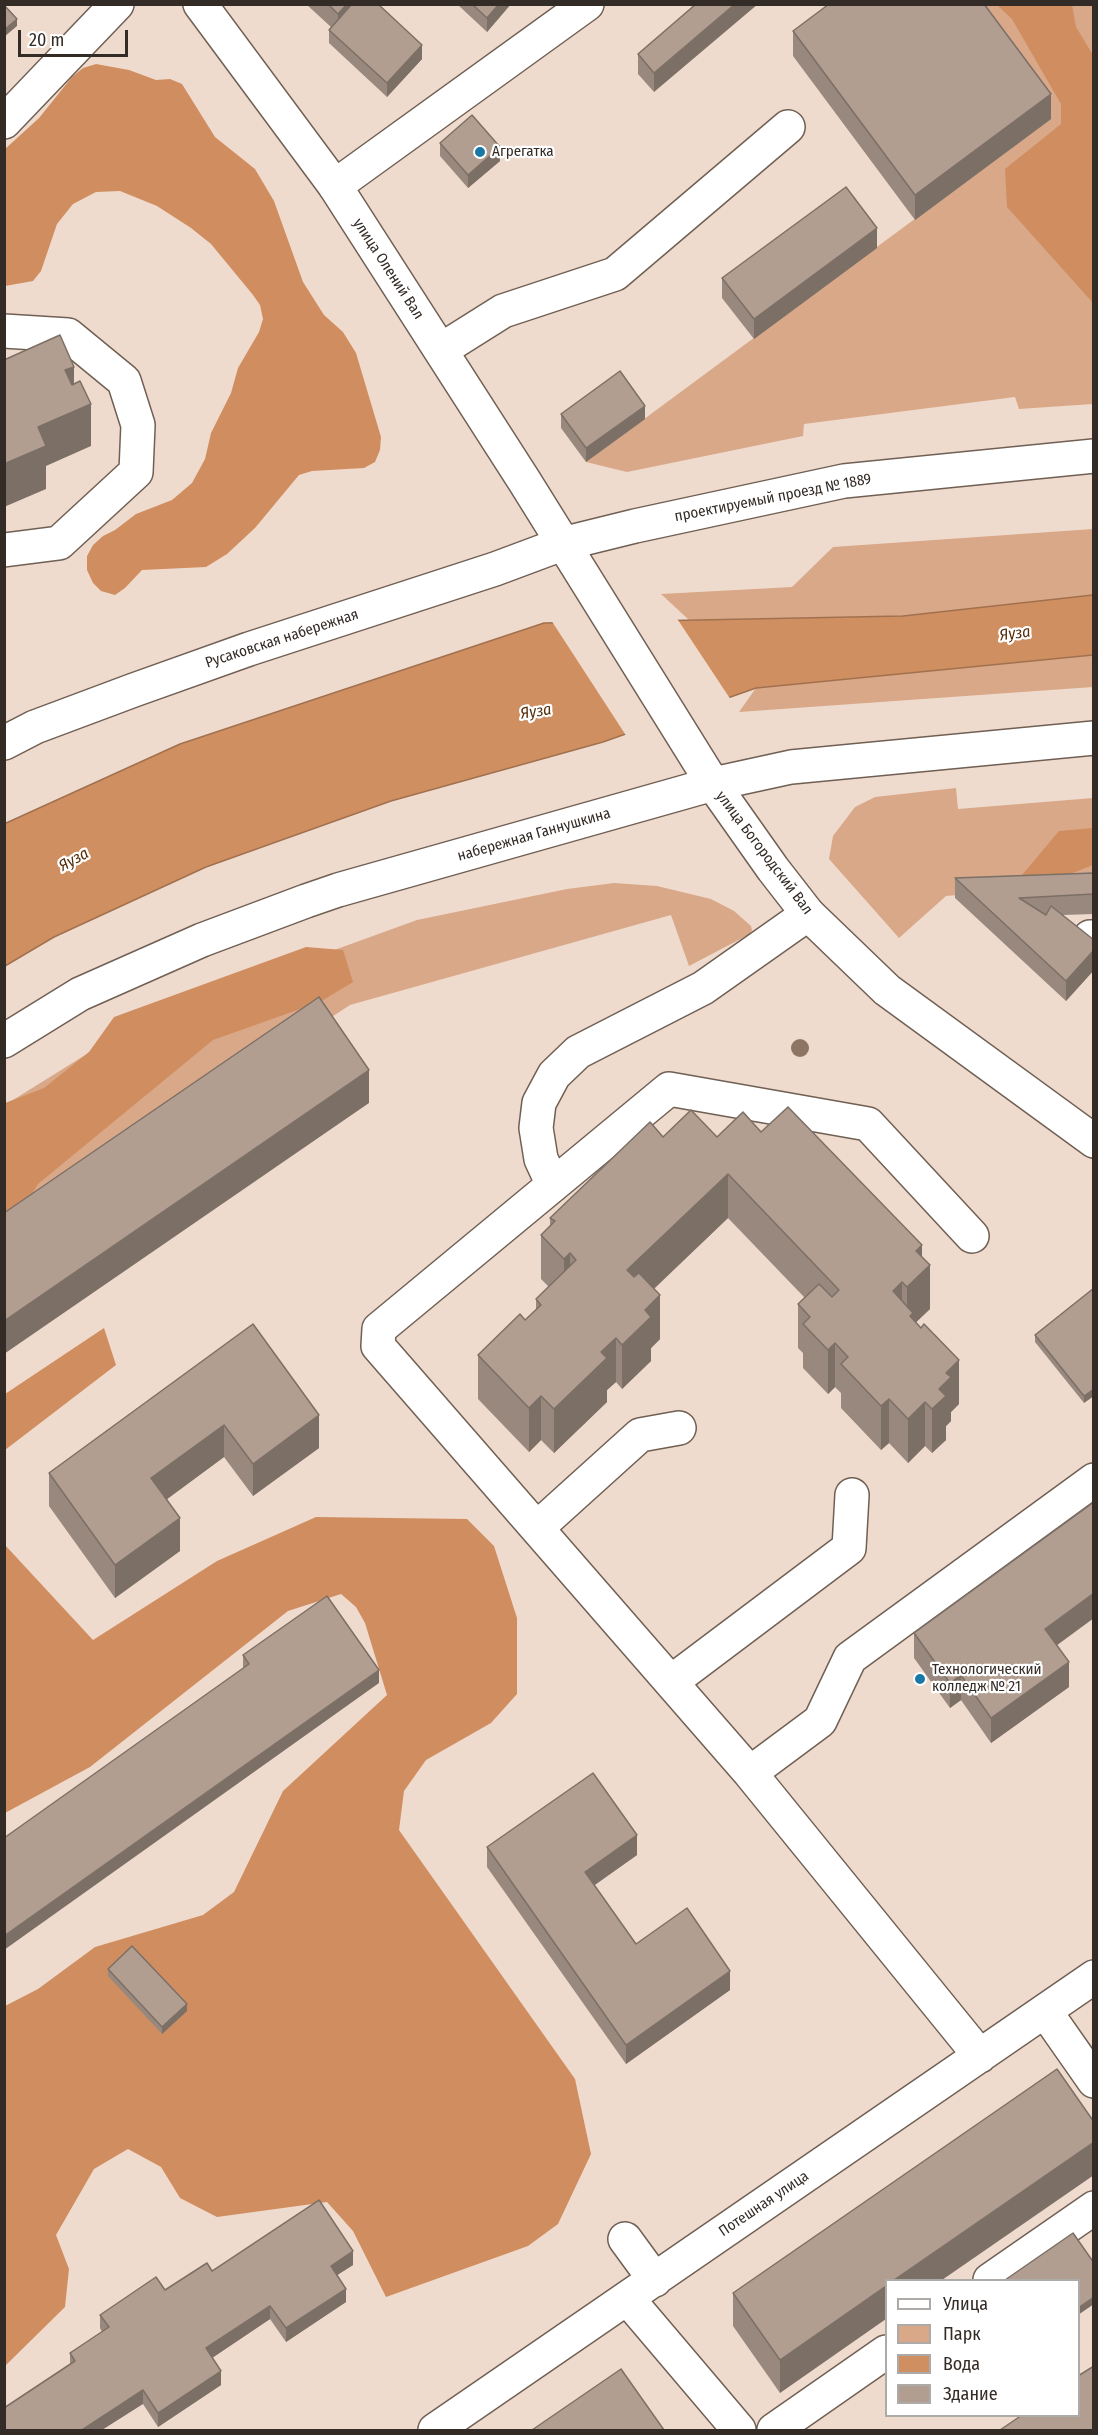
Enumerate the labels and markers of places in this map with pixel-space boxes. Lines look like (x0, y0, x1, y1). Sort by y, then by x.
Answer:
place label: Агрегатка (492, 143, 554, 161)
marker: Агрегатка (473, 145, 487, 159)
place label: Технологический колледж № 21 (932, 1661, 1042, 1696)
marker: Технологический колледж № 21 (913, 1672, 927, 1686)

